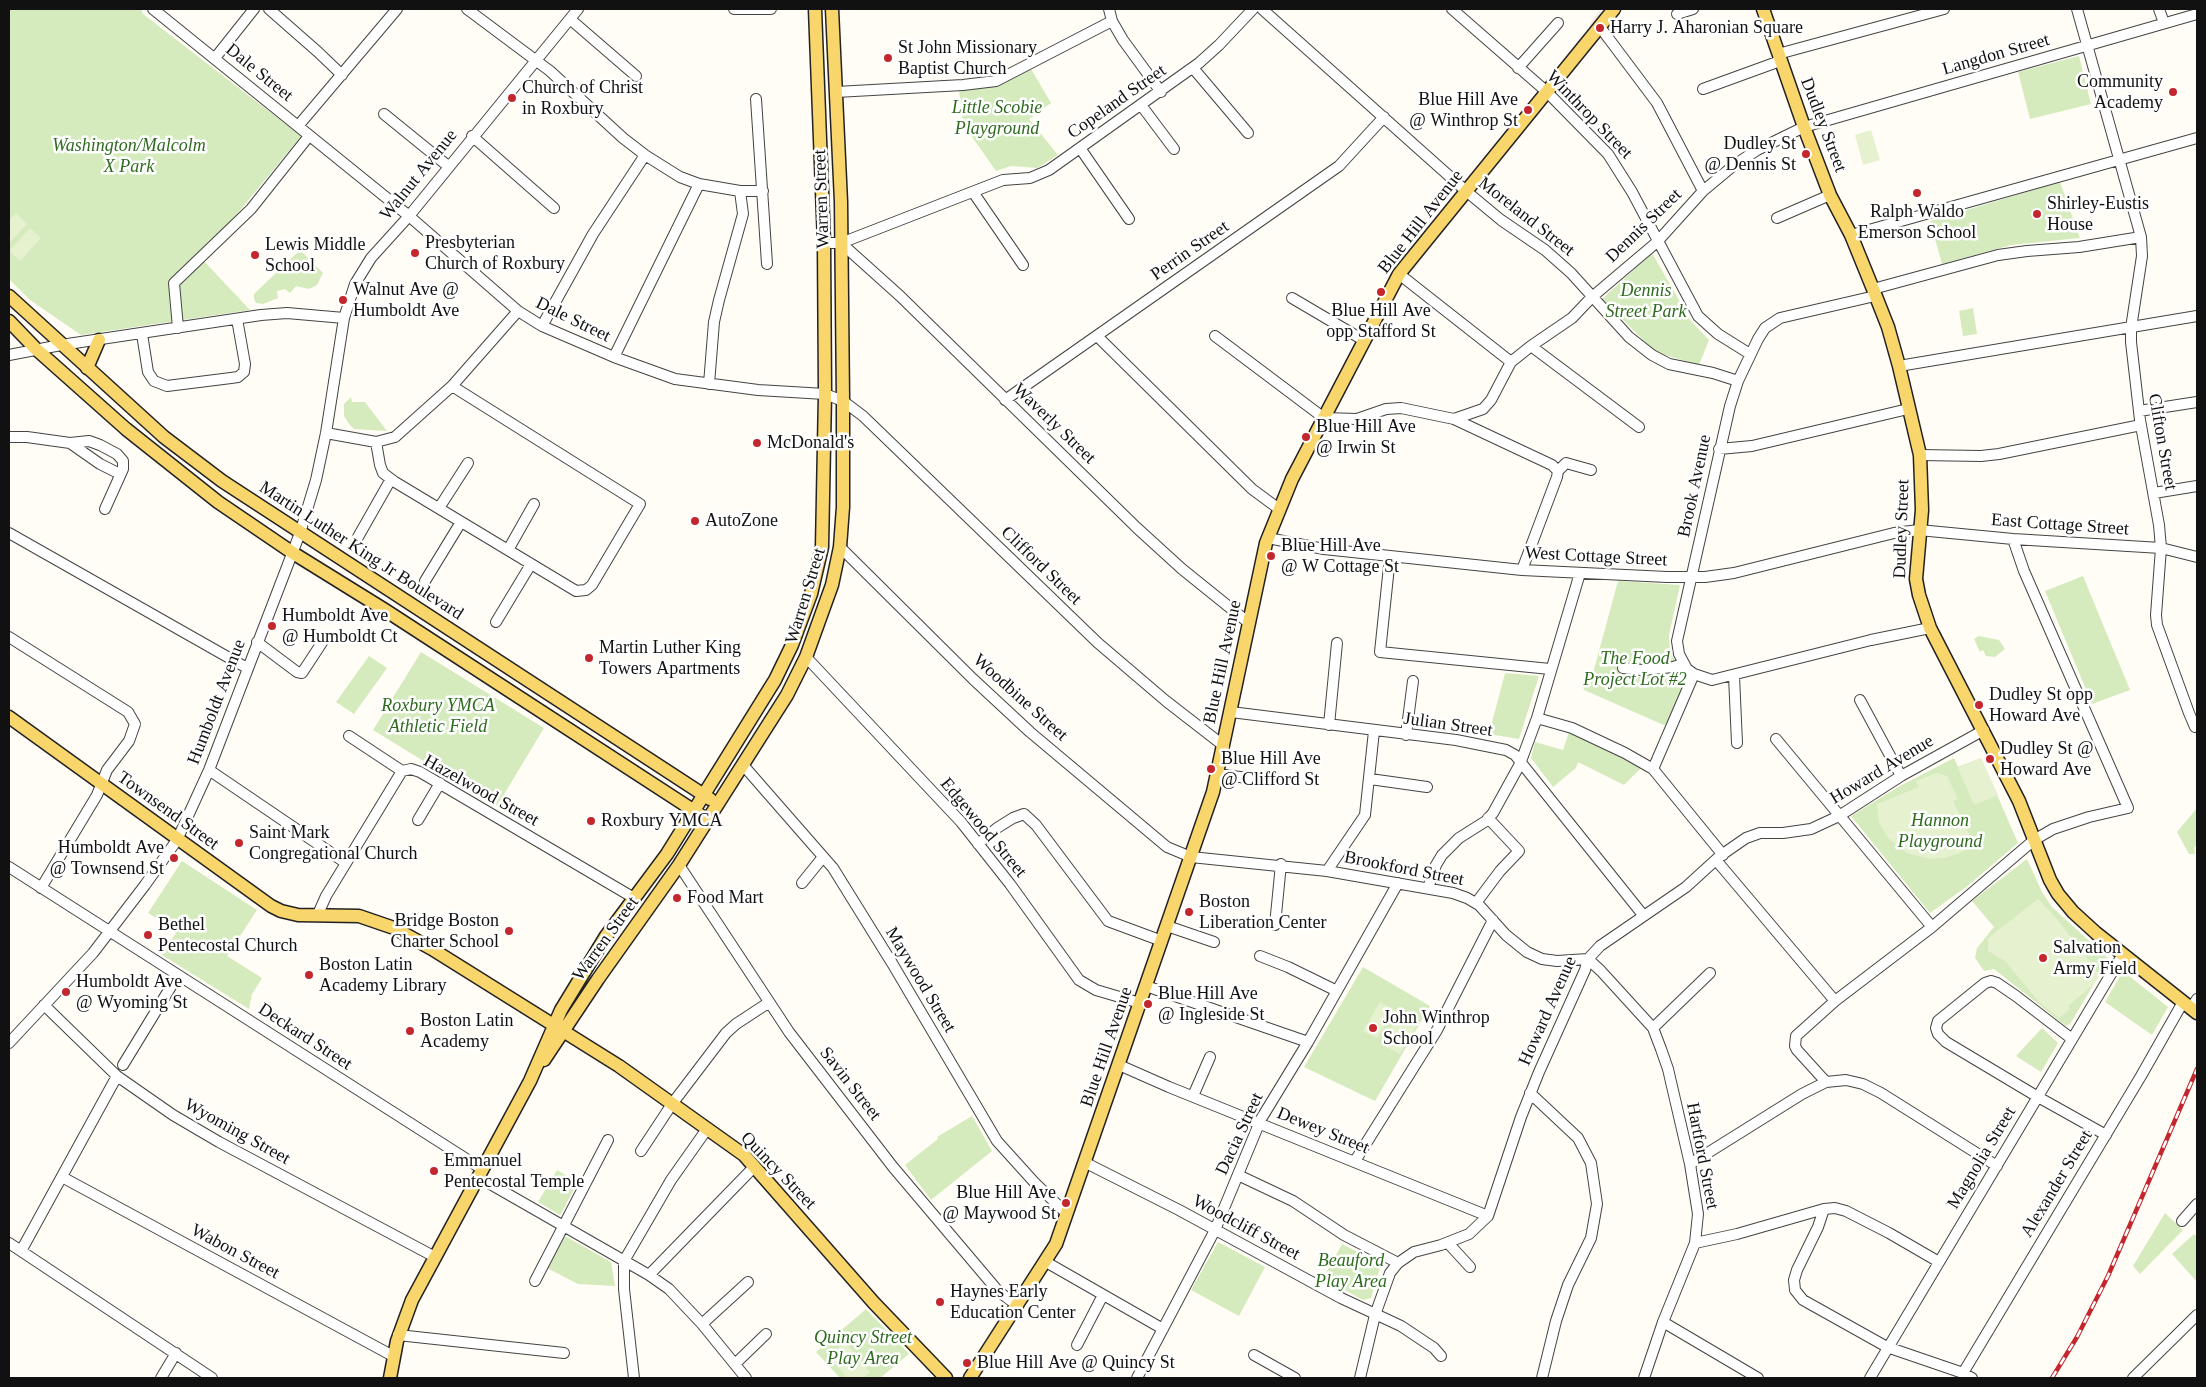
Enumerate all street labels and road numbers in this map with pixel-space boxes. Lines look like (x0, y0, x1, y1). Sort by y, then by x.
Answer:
street label: Langdon Street (1940, 29, 2052, 81)
street label: Dale Street (221, 39, 297, 107)
street label: Copeland Street (1064, 60, 1170, 144)
street label: Winthrop Street (1541, 66, 1637, 164)
street label: Dudley Street (1795, 75, 1851, 175)
street label: Walnut Avenue (376, 125, 462, 225)
street label: Warren Street (809, 149, 835, 249)
street label: Blue Hill Avenue (1374, 166, 1468, 278)
street label: Moreland Street (1473, 173, 1579, 261)
street label: Dennis Street (1601, 184, 1687, 268)
street label: Perrin Street (1147, 216, 1233, 286)
street label: Dale Street (532, 293, 614, 347)
street label: Waverly Street (1008, 379, 1100, 469)
street label: Clifton Street (2143, 392, 2181, 492)
street label: Brook Avenue (1674, 433, 1716, 539)
street label: Martin Luther King Jr Boulevard (255, 477, 467, 625)
street label: Dudley Street (1889, 479, 1915, 579)
street label: East Cottage Street (1990, 509, 2130, 541)
street label: Clifford Street (996, 522, 1086, 610)
street label: West Cottage Street (1524, 542, 1668, 572)
street label: Warren Street (781, 546, 831, 646)
street label: Blue Hill Avenue (1199, 598, 1247, 726)
street label: Humboldt Avenue (183, 636, 251, 768)
street label: Woodbine Street (968, 650, 1072, 746)
street label: Julian Street (1402, 708, 1494, 742)
street label: Howard Avenue (1826, 731, 1938, 809)
street label: Hazelwood Street (420, 750, 542, 832)
street label: Townsend Street (113, 767, 223, 855)
street label: Edgewood Street (935, 774, 1031, 882)
street label: Brookford Street (1342, 847, 1466, 891)
street label: Warren Street (568, 893, 644, 985)
street label: Maywood Street (880, 923, 960, 1037)
street label: Howard Avenue (1514, 953, 1582, 1069)
street label: Blue Hill Avenue (1076, 984, 1138, 1110)
street label: Deckard Street (254, 999, 356, 1075)
street label: Savin Street (815, 1043, 885, 1125)
street label: Dacia Street (1212, 1089, 1268, 1179)
street label: Wyoming Street (180, 1094, 294, 1170)
street label: Hartford Street (1681, 1101, 1723, 1211)
street label: Dewey Street (1274, 1103, 1372, 1159)
street label: Magnolia Street (1943, 1103, 2021, 1213)
street label: Alexander Street (2016, 1126, 2098, 1242)
street label: Quincy Street (736, 1128, 820, 1214)
street label: Woodcliff Street (1189, 1191, 1303, 1265)
street label: Wabon Street (187, 1220, 283, 1284)

